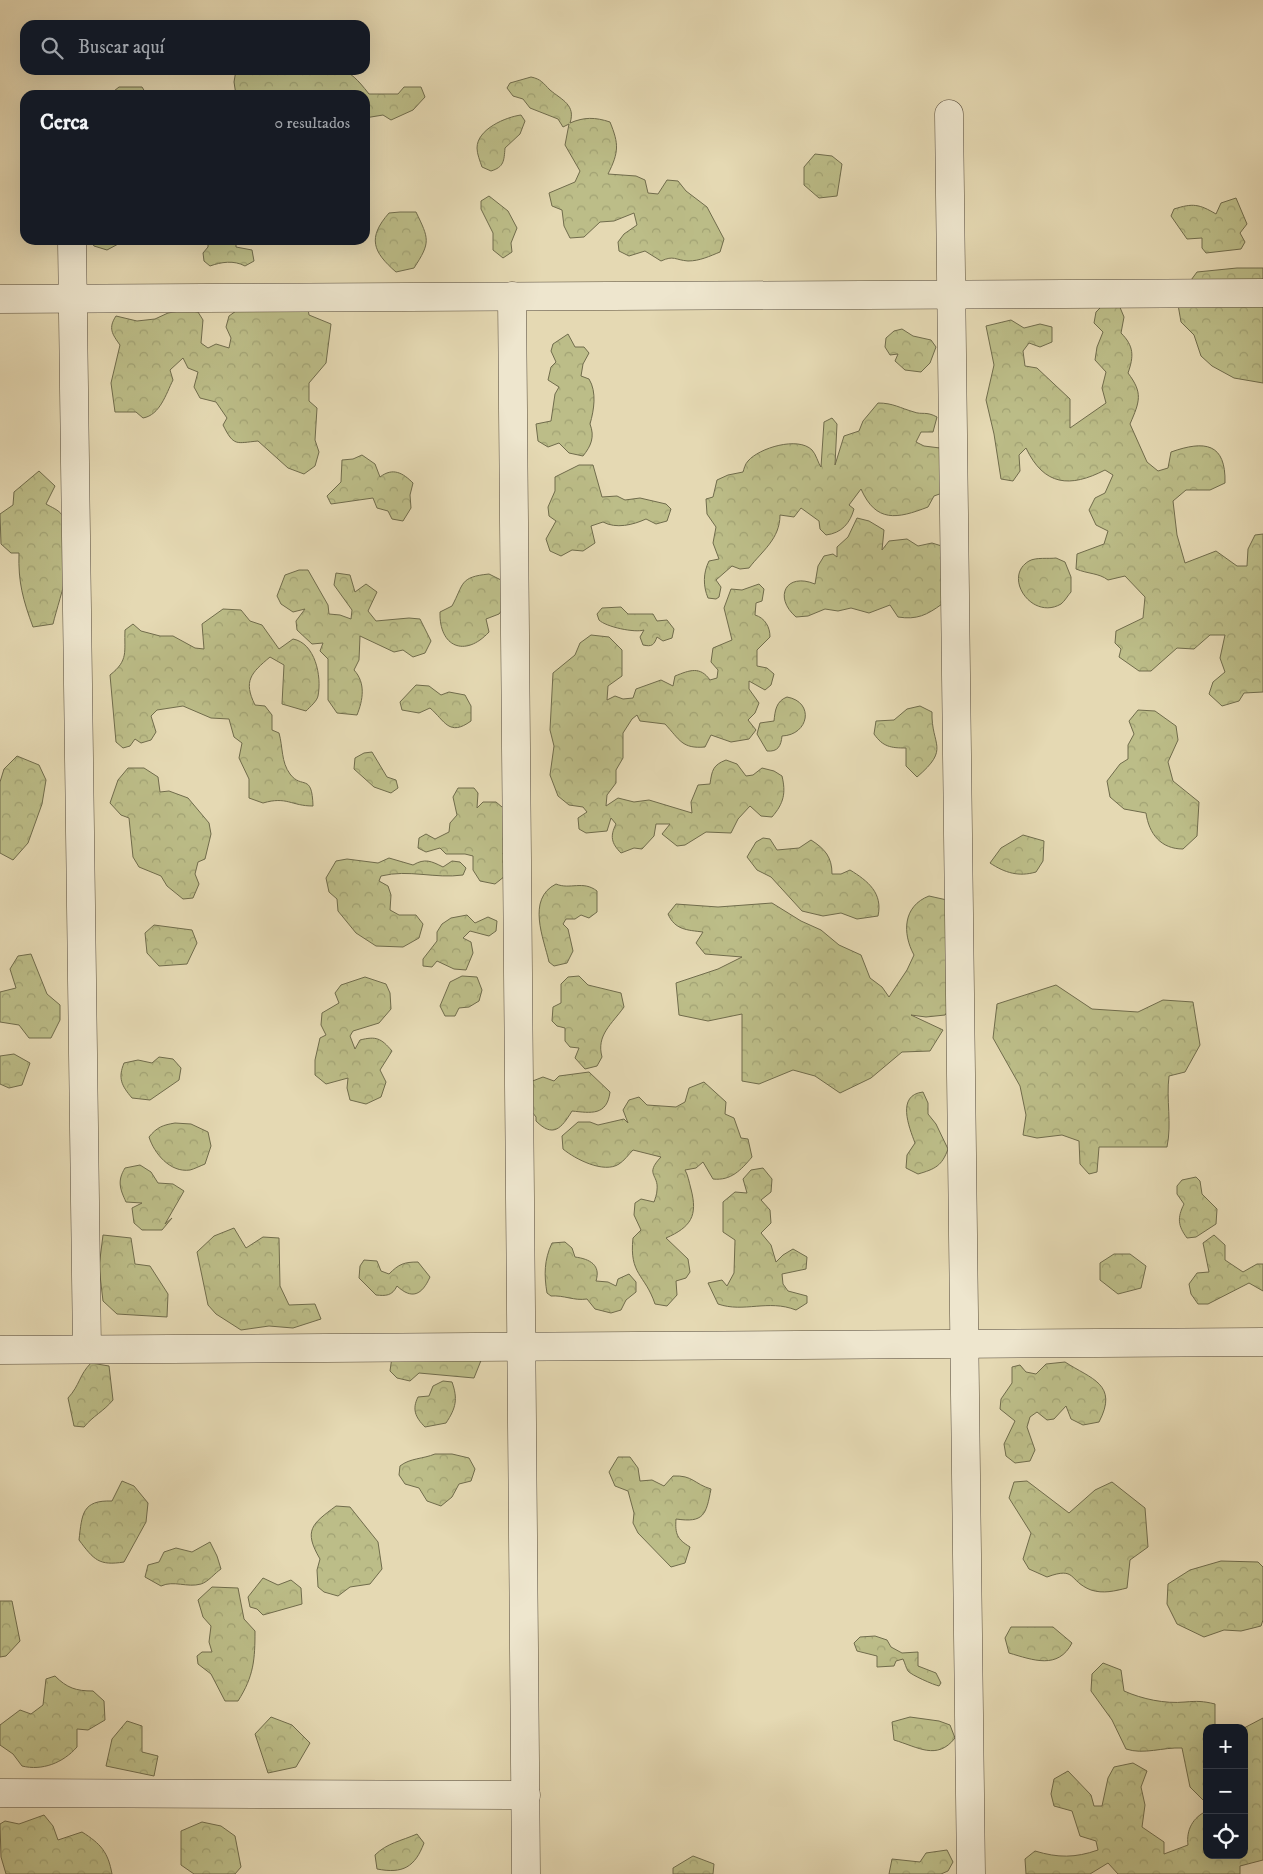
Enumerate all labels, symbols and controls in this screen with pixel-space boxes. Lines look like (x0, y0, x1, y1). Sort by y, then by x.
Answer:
search box (20, 20, 370, 75)
icon: search (38, 34, 66, 62)
text: Buscar aquí (78, 36, 164, 59)
text: Cerca (40, 110, 88, 136)
text: 0 resultados (275, 113, 350, 133)
map controls (1203, 1724, 1248, 1859)
button: + (1203, 1724, 1248, 1769)
button: − (1203, 1769, 1248, 1814)
button: locate (1203, 1814, 1248, 1859)

